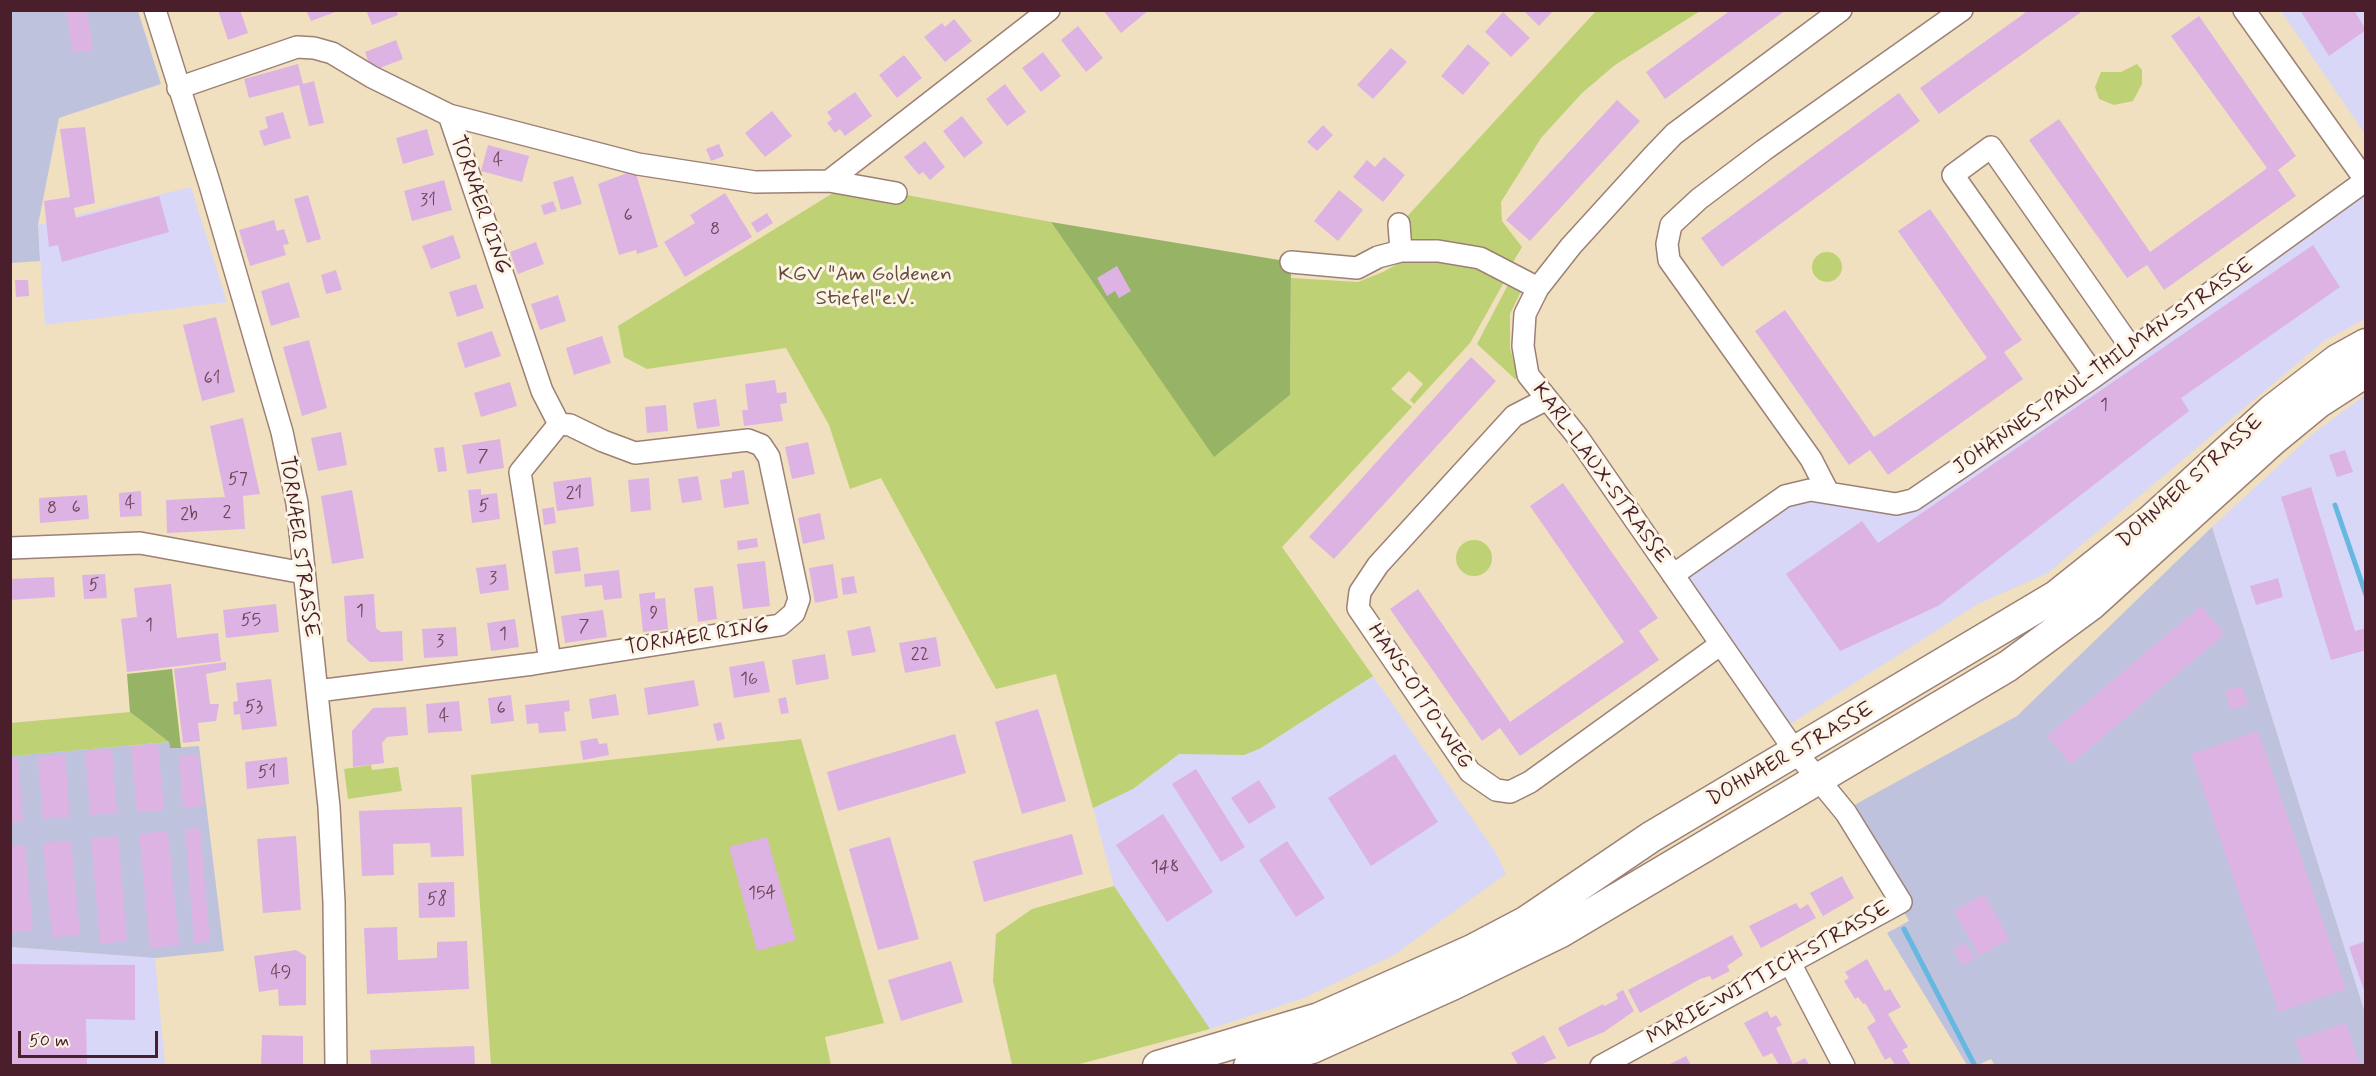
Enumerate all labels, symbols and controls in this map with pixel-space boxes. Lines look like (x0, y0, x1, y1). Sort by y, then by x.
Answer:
street label: TORNAER RING (444, 132, 514, 278)
house number: 4 (493, 150, 503, 172)
house number: 31 (420, 190, 436, 212)
house number: 6 (623, 205, 633, 227)
house number: 8 (710, 219, 720, 241)
street label: JOHANNES-PAUL-THILMAN-STRASSE (1949, 253, 2259, 481)
park label: KGV "Am Goldenen Stiefel"e.V. (778, 263, 952, 313)
house number: 61 (204, 368, 220, 390)
street label: KARL-LAUX-STRASSE (1526, 379, 1674, 569)
house number: 1 (2100, 395, 2108, 417)
street label: DOHNAER STRASSE (2113, 410, 2269, 554)
house number: 7 (478, 446, 488, 468)
street label: TORNAER STRASSE (273, 454, 323, 640)
house number: 57 (228, 469, 248, 491)
house number: 21 (566, 483, 582, 505)
house number: 4 (125, 493, 135, 515)
house number: 5 (479, 496, 489, 518)
house number: 6 (71, 497, 81, 519)
house number: 8 (47, 498, 57, 520)
house number: 2 (223, 502, 231, 524)
house number: 2b (180, 504, 198, 526)
house number: 3 (489, 568, 497, 590)
house number: 5 (89, 575, 99, 597)
house number: 1 (356, 601, 364, 623)
house number: 9 (650, 603, 658, 625)
house number: 55 (241, 610, 261, 632)
street label: TORNAER RING (624, 614, 770, 662)
house number: 1 (145, 615, 153, 637)
house number: 7 (579, 616, 589, 638)
street label: HANS-OTTO-WEG (1361, 620, 1477, 774)
house number: 1 (499, 624, 507, 646)
house number: 3 (436, 631, 444, 653)
house number: 22 (911, 644, 929, 666)
house number: 16 (740, 669, 758, 691)
house number: 53 (245, 697, 263, 719)
street label: DOHNAER STRASSE (1704, 697, 1878, 813)
house number: 6 (496, 698, 506, 720)
house number: 4 (439, 706, 449, 728)
house number: 51 (258, 762, 276, 784)
house number: 148 (1151, 857, 1179, 879)
house number: 154 (748, 883, 776, 905)
house number: 58 (427, 889, 447, 911)
street label: MARIE-WITTICH-STRASSE (1643, 897, 1895, 1051)
house number: 49 (270, 962, 292, 984)
scale bar (21, 1019, 160, 1057)
text: 50 m (29, 1029, 69, 1053)

